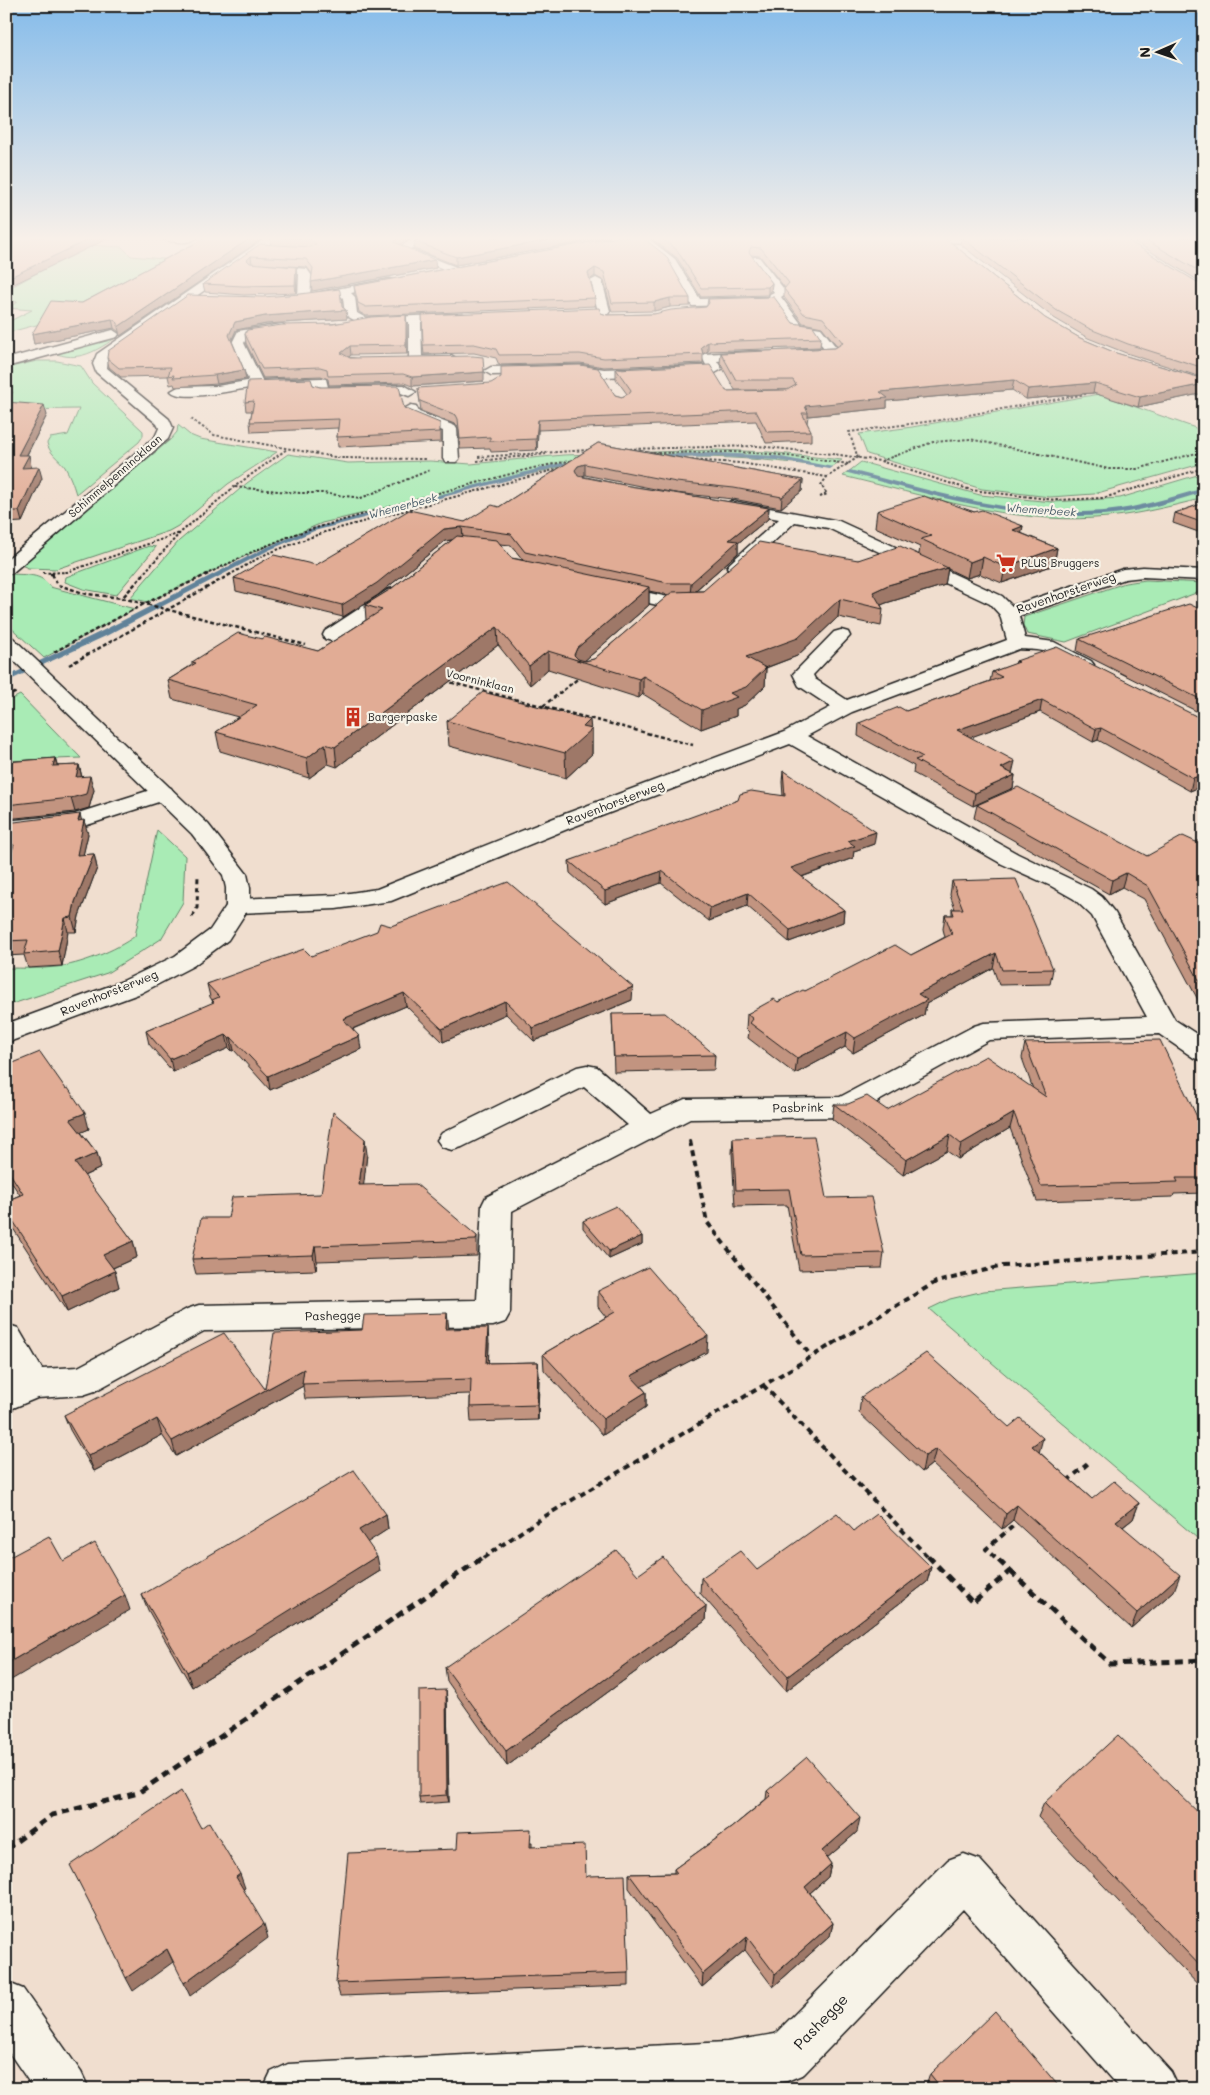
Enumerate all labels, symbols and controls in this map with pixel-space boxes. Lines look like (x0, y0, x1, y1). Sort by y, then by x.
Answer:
north arrow (1132, 28, 1182, 78)
text: N (1135, 47, 1154, 58)
street label: Schimmelpennincklaan (65, 431, 165, 520)
water label: Whemerbeek (367, 489, 439, 522)
water label: Whemerbeek (1005, 500, 1077, 519)
supermarket icon: PLUS Bruggers (995, 552, 1017, 574)
place label: PLUS Bruggers (1021, 555, 1099, 570)
street label: Ravenhorsterweg (1014, 568, 1117, 617)
street label: Voorninklaan (445, 665, 516, 696)
building icon: Bargerpaske (342, 706, 364, 728)
place label: Bargerpaske (368, 709, 438, 724)
street label: Ravenhorsterweg (563, 776, 666, 828)
street label: Ravenhorsterweg (58, 965, 160, 1019)
street label: Pasbrink (772, 1099, 824, 1115)
street label: Pashegge (305, 1307, 361, 1323)
street label: Pashegge (789, 1989, 852, 2054)

